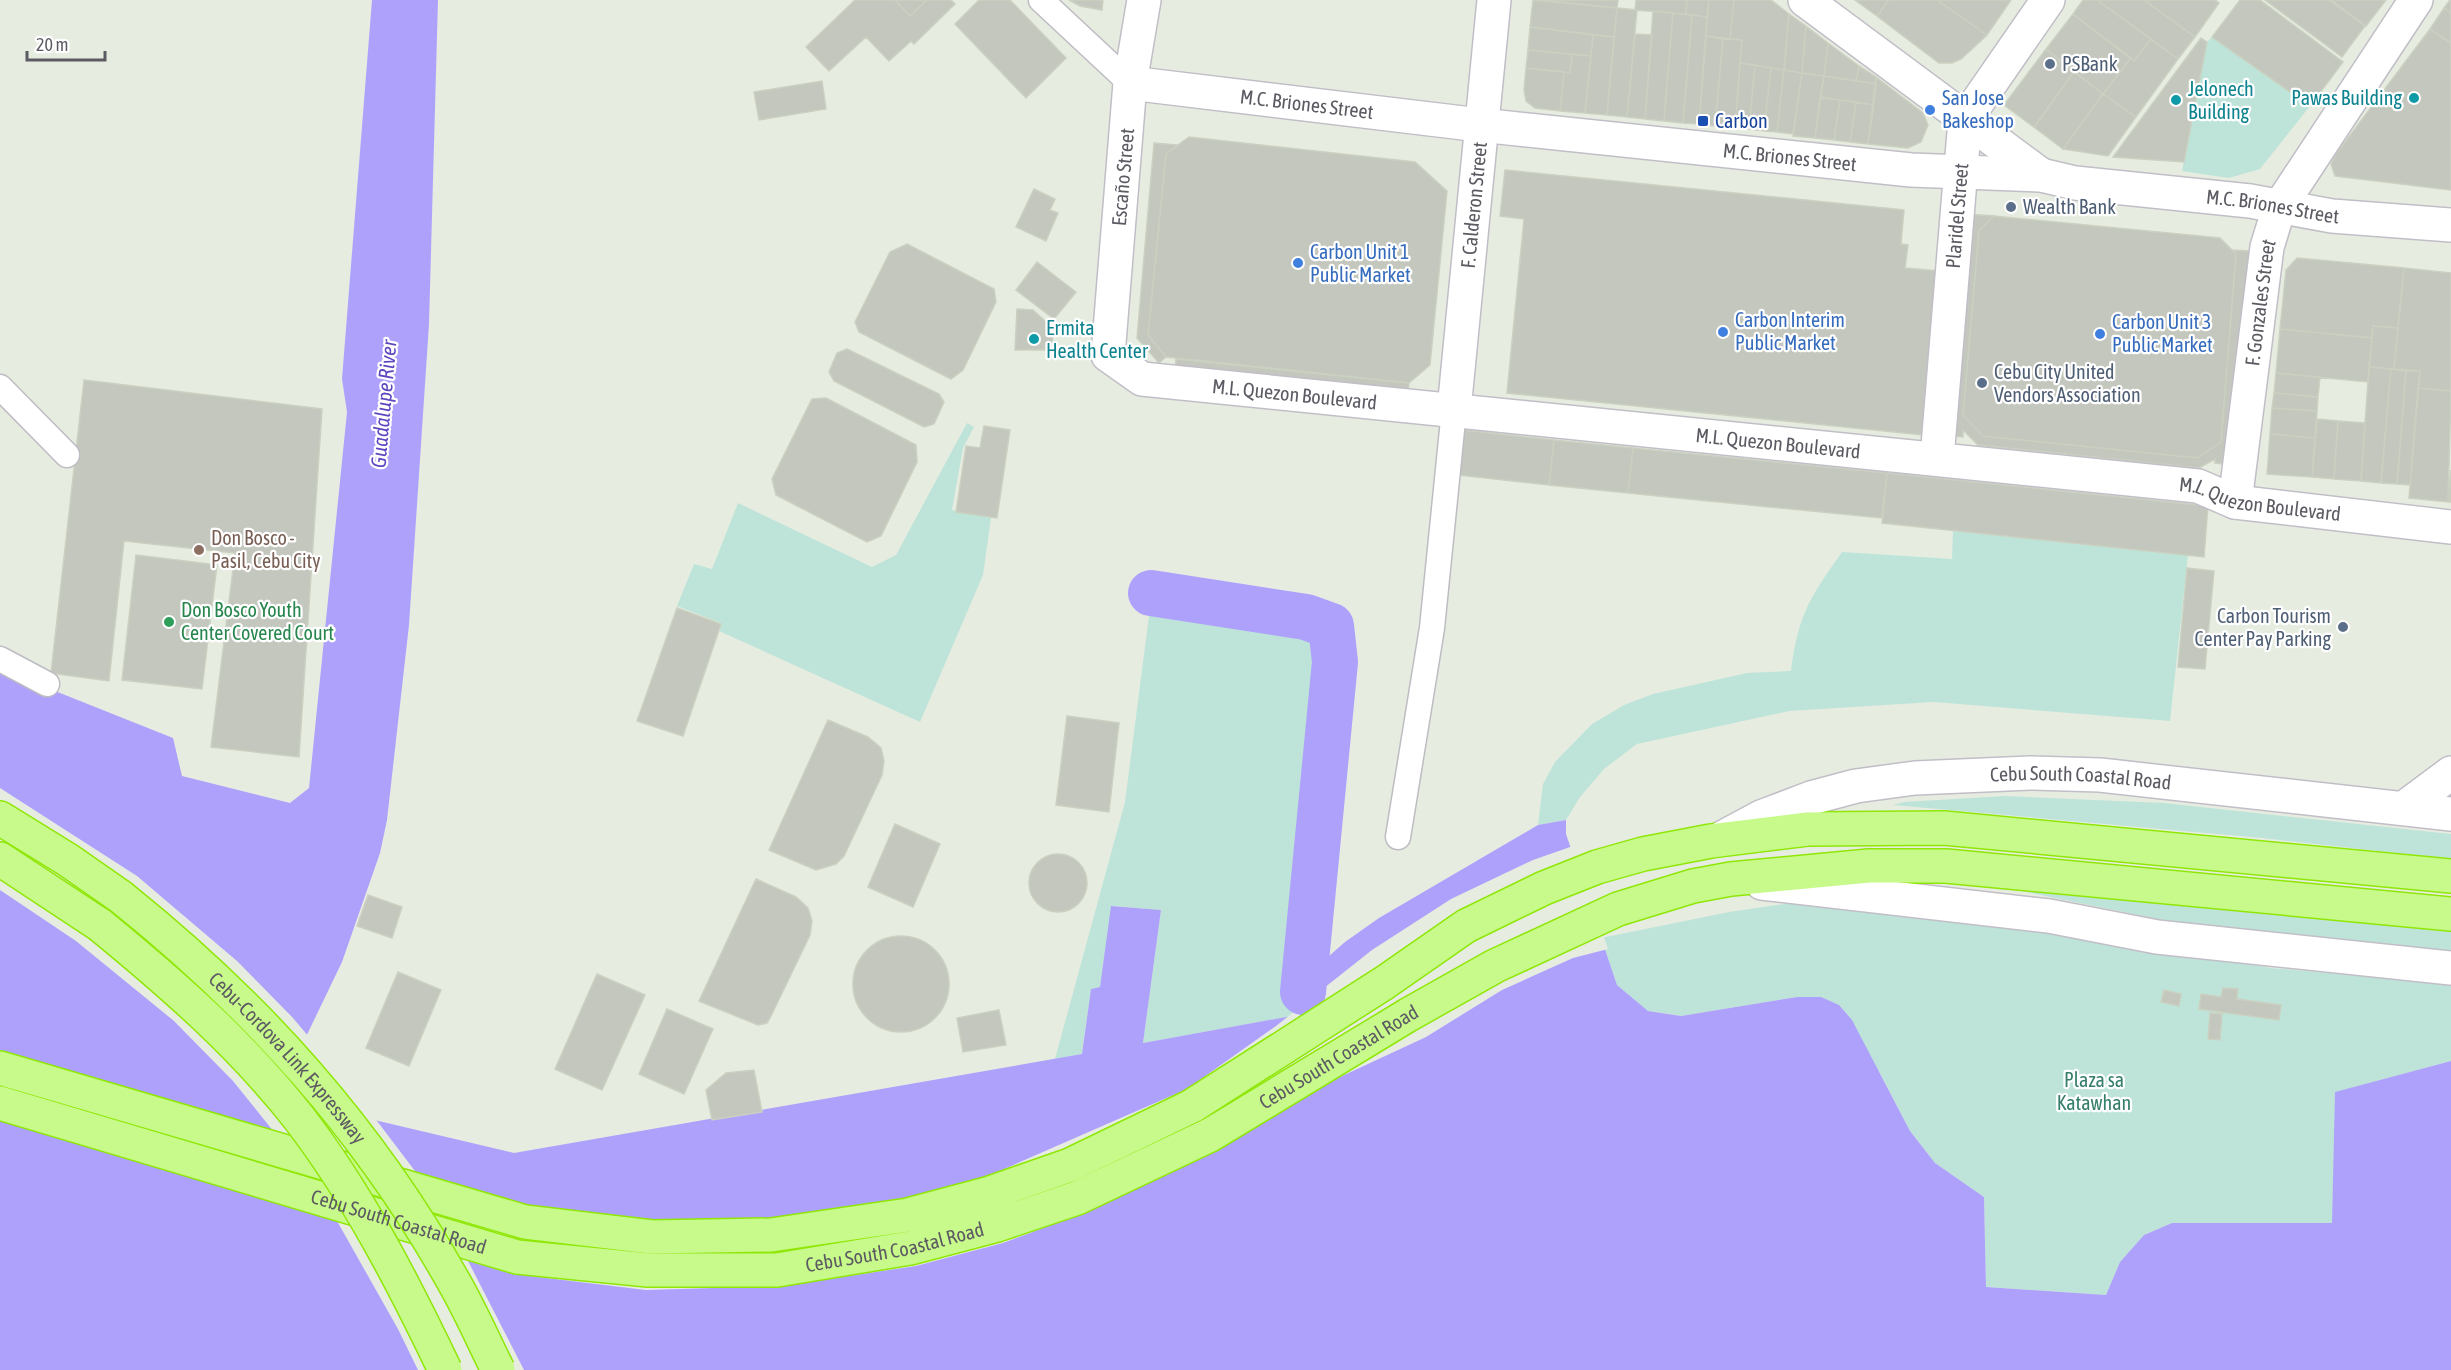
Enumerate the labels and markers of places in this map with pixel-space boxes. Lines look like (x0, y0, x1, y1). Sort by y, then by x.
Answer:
place label: PSBank (2062, 52, 2118, 75)
marker: PSBank (2043, 57, 2057, 71)
place label: Jelonech Building (2188, 77, 2254, 123)
place label: San Jose Bakeshop (1942, 86, 2014, 132)
place label: Pawas Building (2291, 86, 2402, 109)
marker: Pawas Building (2407, 91, 2421, 105)
marker: Jelonech Building (2169, 93, 2183, 107)
marker: San Jose Bakeshop (1923, 103, 1937, 117)
place label: Carbon (1715, 109, 1768, 132)
marker: Carbon (1696, 114, 1710, 128)
place label: Wealth Bank (2023, 195, 2116, 218)
marker: Wealth Bank (2004, 200, 2018, 214)
place label: Carbon Unit 1 Public Market (1310, 240, 1411, 286)
marker: Carbon Unit 1 Public Market (1291, 256, 1305, 270)
place label: Carbon Interim Public Market (1735, 308, 1845, 354)
place label: Carbon Unit 3 Public Market (2112, 310, 2213, 356)
place label: Ermita Health Center (1046, 316, 1149, 362)
marker: Carbon Interim Public Market (1716, 325, 1730, 339)
marker: Carbon Unit 3 Public Market (2093, 327, 2107, 341)
marker: Ermita Health Center (1027, 332, 1041, 346)
place label: Cebu City United Vendors Association (1994, 360, 2141, 406)
marker: Cebu City United Vendors Association (1975, 376, 1989, 390)
place label: Don Bosco - Pasil, Cebu City (211, 526, 321, 572)
marker: Don Bosco - Pasil, Cebu City (192, 543, 206, 557)
place label: Don Bosco Youth Center Covered Court (181, 598, 334, 644)
place label: Carbon Tourism Center Pay Parking (2195, 604, 2331, 650)
marker: Don Bosco Youth Center Covered Court (162, 615, 176, 629)
marker: Carbon Tourism Center Pay Parking (2336, 620, 2350, 634)

